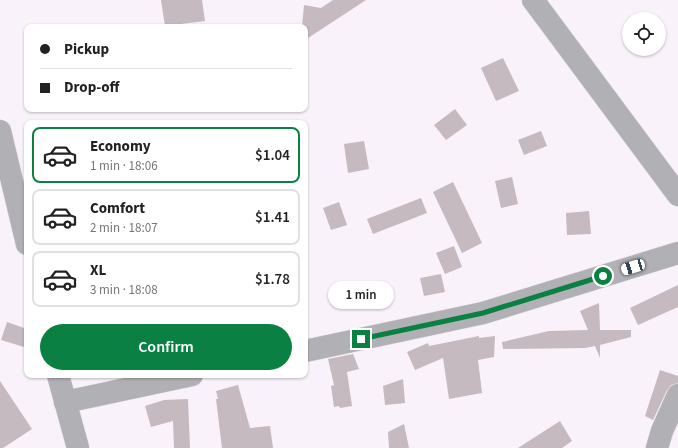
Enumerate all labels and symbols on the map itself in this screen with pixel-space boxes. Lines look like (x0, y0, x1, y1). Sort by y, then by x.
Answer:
car (620, 258, 646, 276)
route start (594, 267, 612, 285)
callout: 1 min (328, 281, 394, 309)
route end (352, 330, 370, 348)

